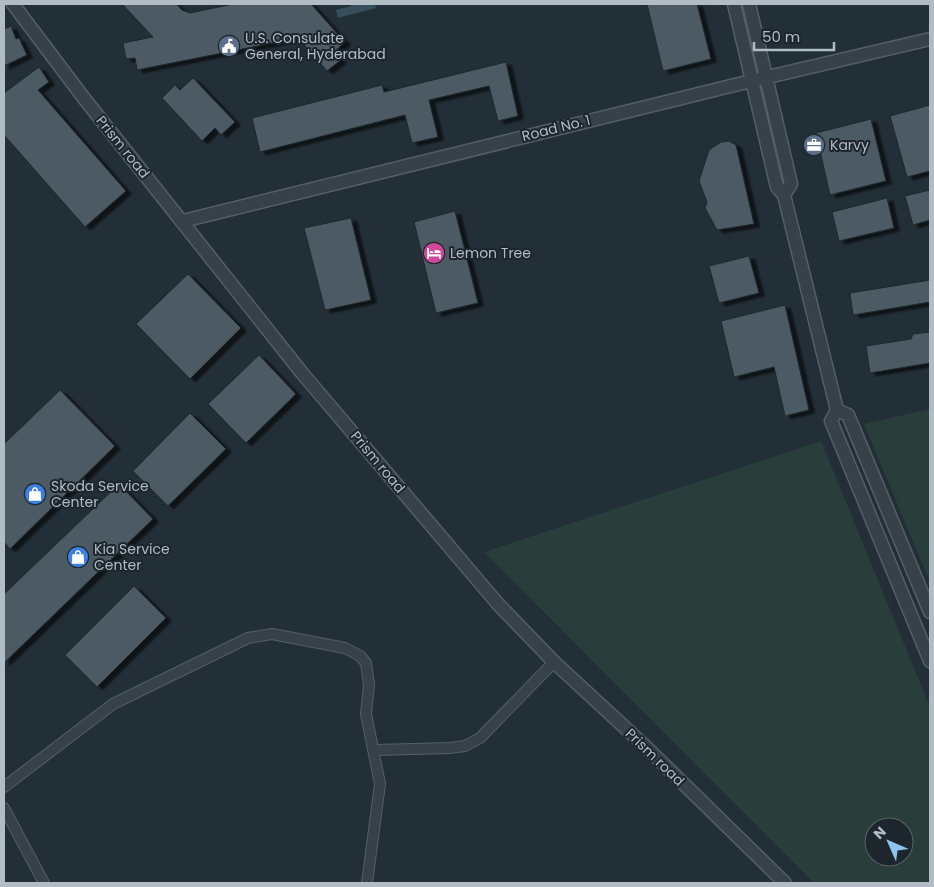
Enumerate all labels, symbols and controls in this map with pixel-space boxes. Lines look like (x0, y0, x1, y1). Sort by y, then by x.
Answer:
scale bar (754, 20, 834, 52)
text: 50 m (762, 26, 800, 47)
place label: U.S. Consulate General, Hyderabad (245, 28, 386, 64)
public building icon: U.S. Consulate General, Hyderabad (217, 34, 241, 58)
street label: Road No. 1 (520, 110, 592, 146)
street label: Prism road (92, 111, 154, 183)
office icon: Karvy (802, 133, 826, 157)
place label: Karvy (830, 135, 869, 155)
hotel icon: Lemon Tree (422, 241, 446, 265)
place label: Lemon Tree (450, 243, 531, 263)
street label: Prism road (346, 427, 410, 497)
place label: Skoda Service Center (51, 476, 149, 512)
shop icon: Skoda Service Center (23, 482, 47, 506)
place label: Kia Service Center (94, 539, 170, 575)
shop icon: Kia Service Center (66, 545, 90, 569)
street label: Prism road (621, 724, 689, 790)
north arrow (864, 817, 914, 867)
text: N (869, 822, 891, 844)

